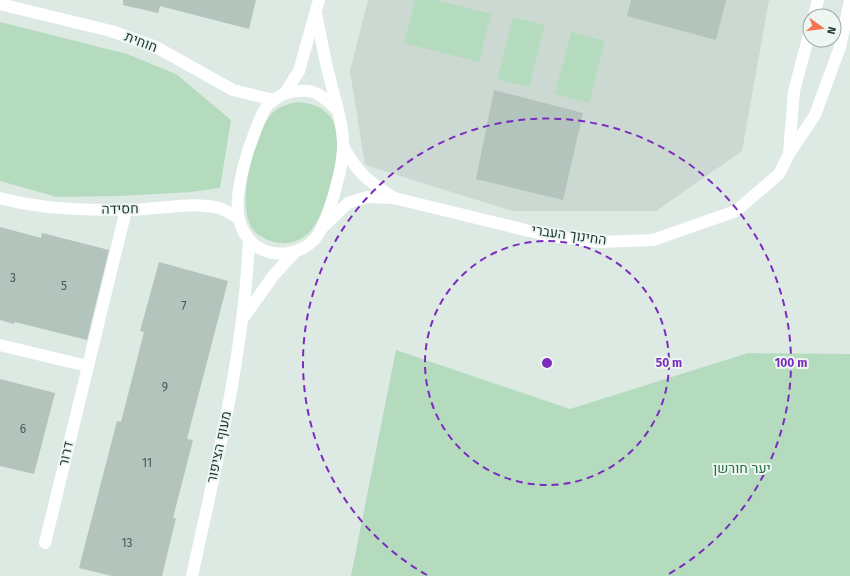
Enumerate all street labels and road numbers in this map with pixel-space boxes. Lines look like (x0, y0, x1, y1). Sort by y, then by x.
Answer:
street label: חוחית (122, 28, 160, 56)
street label: חסידה (101, 200, 139, 218)
street label: החינוך העברי (530, 221, 608, 249)
street label: מעוף הציפור (203, 410, 235, 484)
street label: דרור (55, 440, 77, 468)

